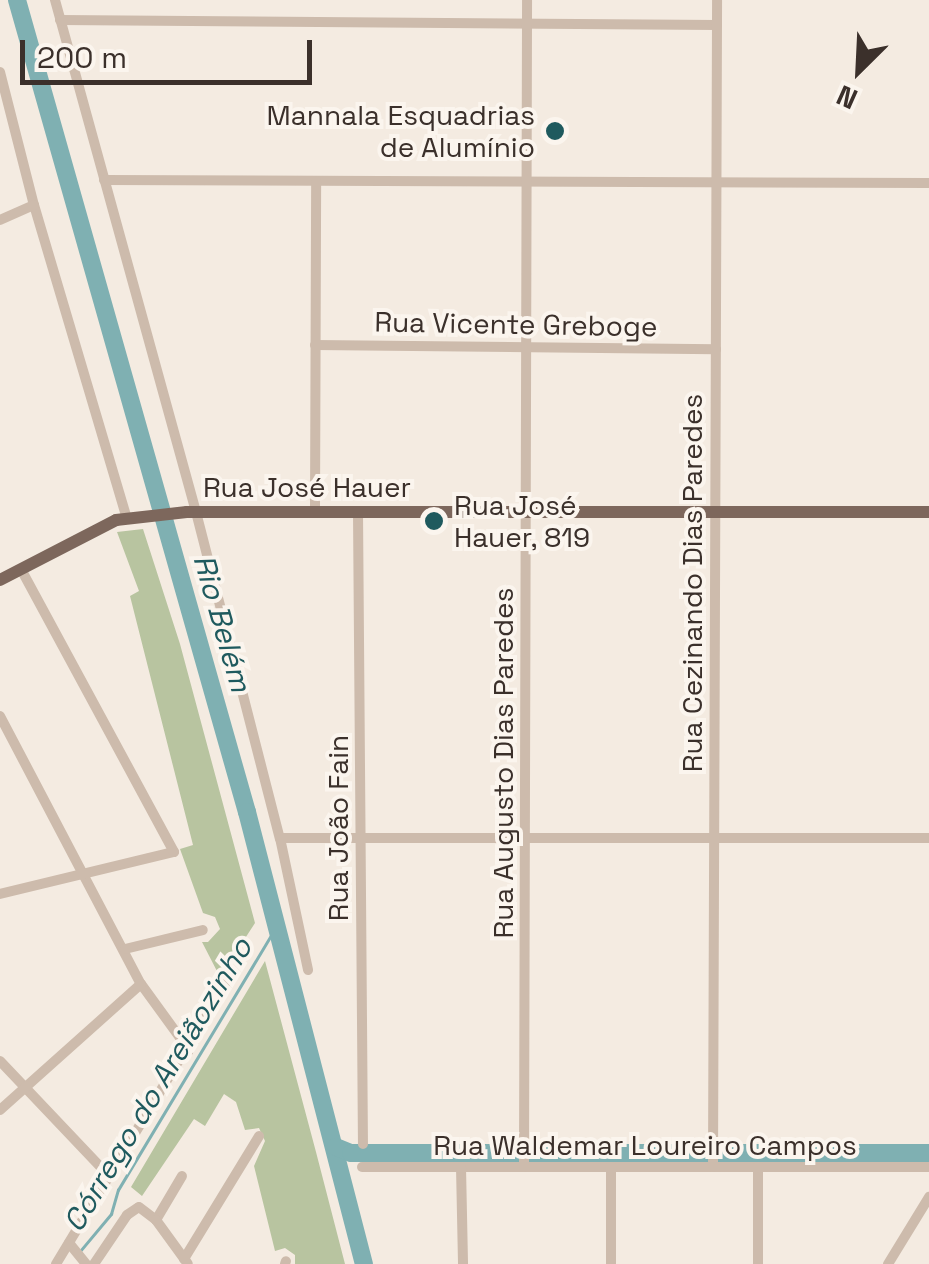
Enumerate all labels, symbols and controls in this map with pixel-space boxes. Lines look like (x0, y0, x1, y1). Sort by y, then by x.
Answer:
scale bar (25, 20, 318, 82)
north arrow (809, 20, 909, 120)
text: 200 m (37, 38, 127, 77)
text: N (831, 77, 863, 118)
place label: Mannala Esquadrias de Alumínio (266, 98, 535, 164)
marker: Mannala Esquadrias de Alumínio (544, 120, 566, 142)
street label: Rua Vicente Greboge (374, 305, 658, 343)
street label: Rua Cezinando Dias Paredes (675, 394, 709, 772)
street label: Rua José Hauer (203, 470, 411, 504)
place label: Rua José Hauer, 819 (454, 488, 591, 554)
marker: Rua José Hauer, 819 (423, 510, 445, 532)
water label: Rio Belém (185, 550, 259, 696)
street label: Rua Augusto Dias Paredes (486, 587, 520, 939)
street label: Rua João Fain (321, 735, 355, 921)
water label: Córrego do Areiãozinho (56, 931, 260, 1239)
street label: Rua Waldemar Loureiro Campos (433, 1128, 857, 1162)

